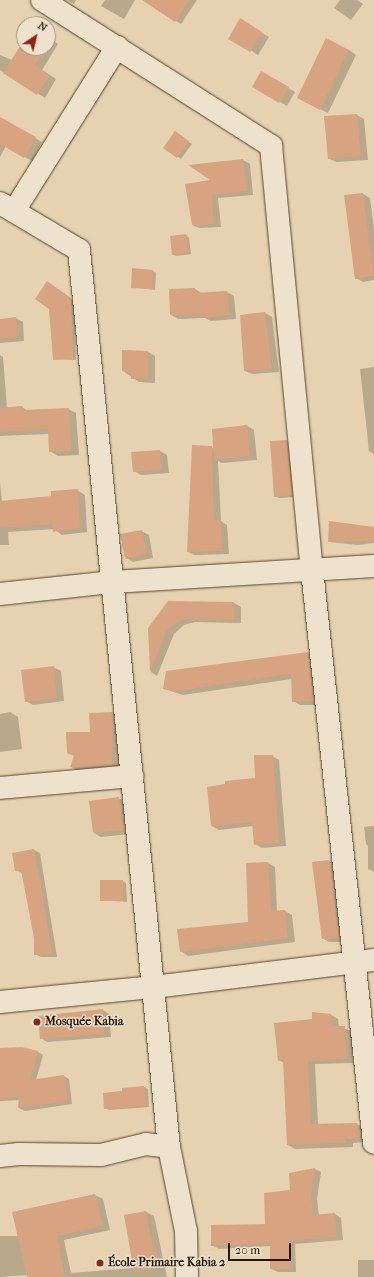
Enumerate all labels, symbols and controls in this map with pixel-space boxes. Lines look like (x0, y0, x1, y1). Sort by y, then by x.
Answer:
north arrow (16, 16, 56, 56)
text: N (35, 19, 50, 34)
place label: Mosquée Kabia (45, 1015, 123, 1029)
marker: Mosquée Kabia (32, 1017, 42, 1027)
scale bar (230, 1235, 293, 1261)
text: 20 m (235, 1243, 260, 1257)
place label: École Primaire Kabia 2 (108, 1256, 225, 1270)
marker: École Primaire Kabia 2 (95, 1258, 105, 1268)

